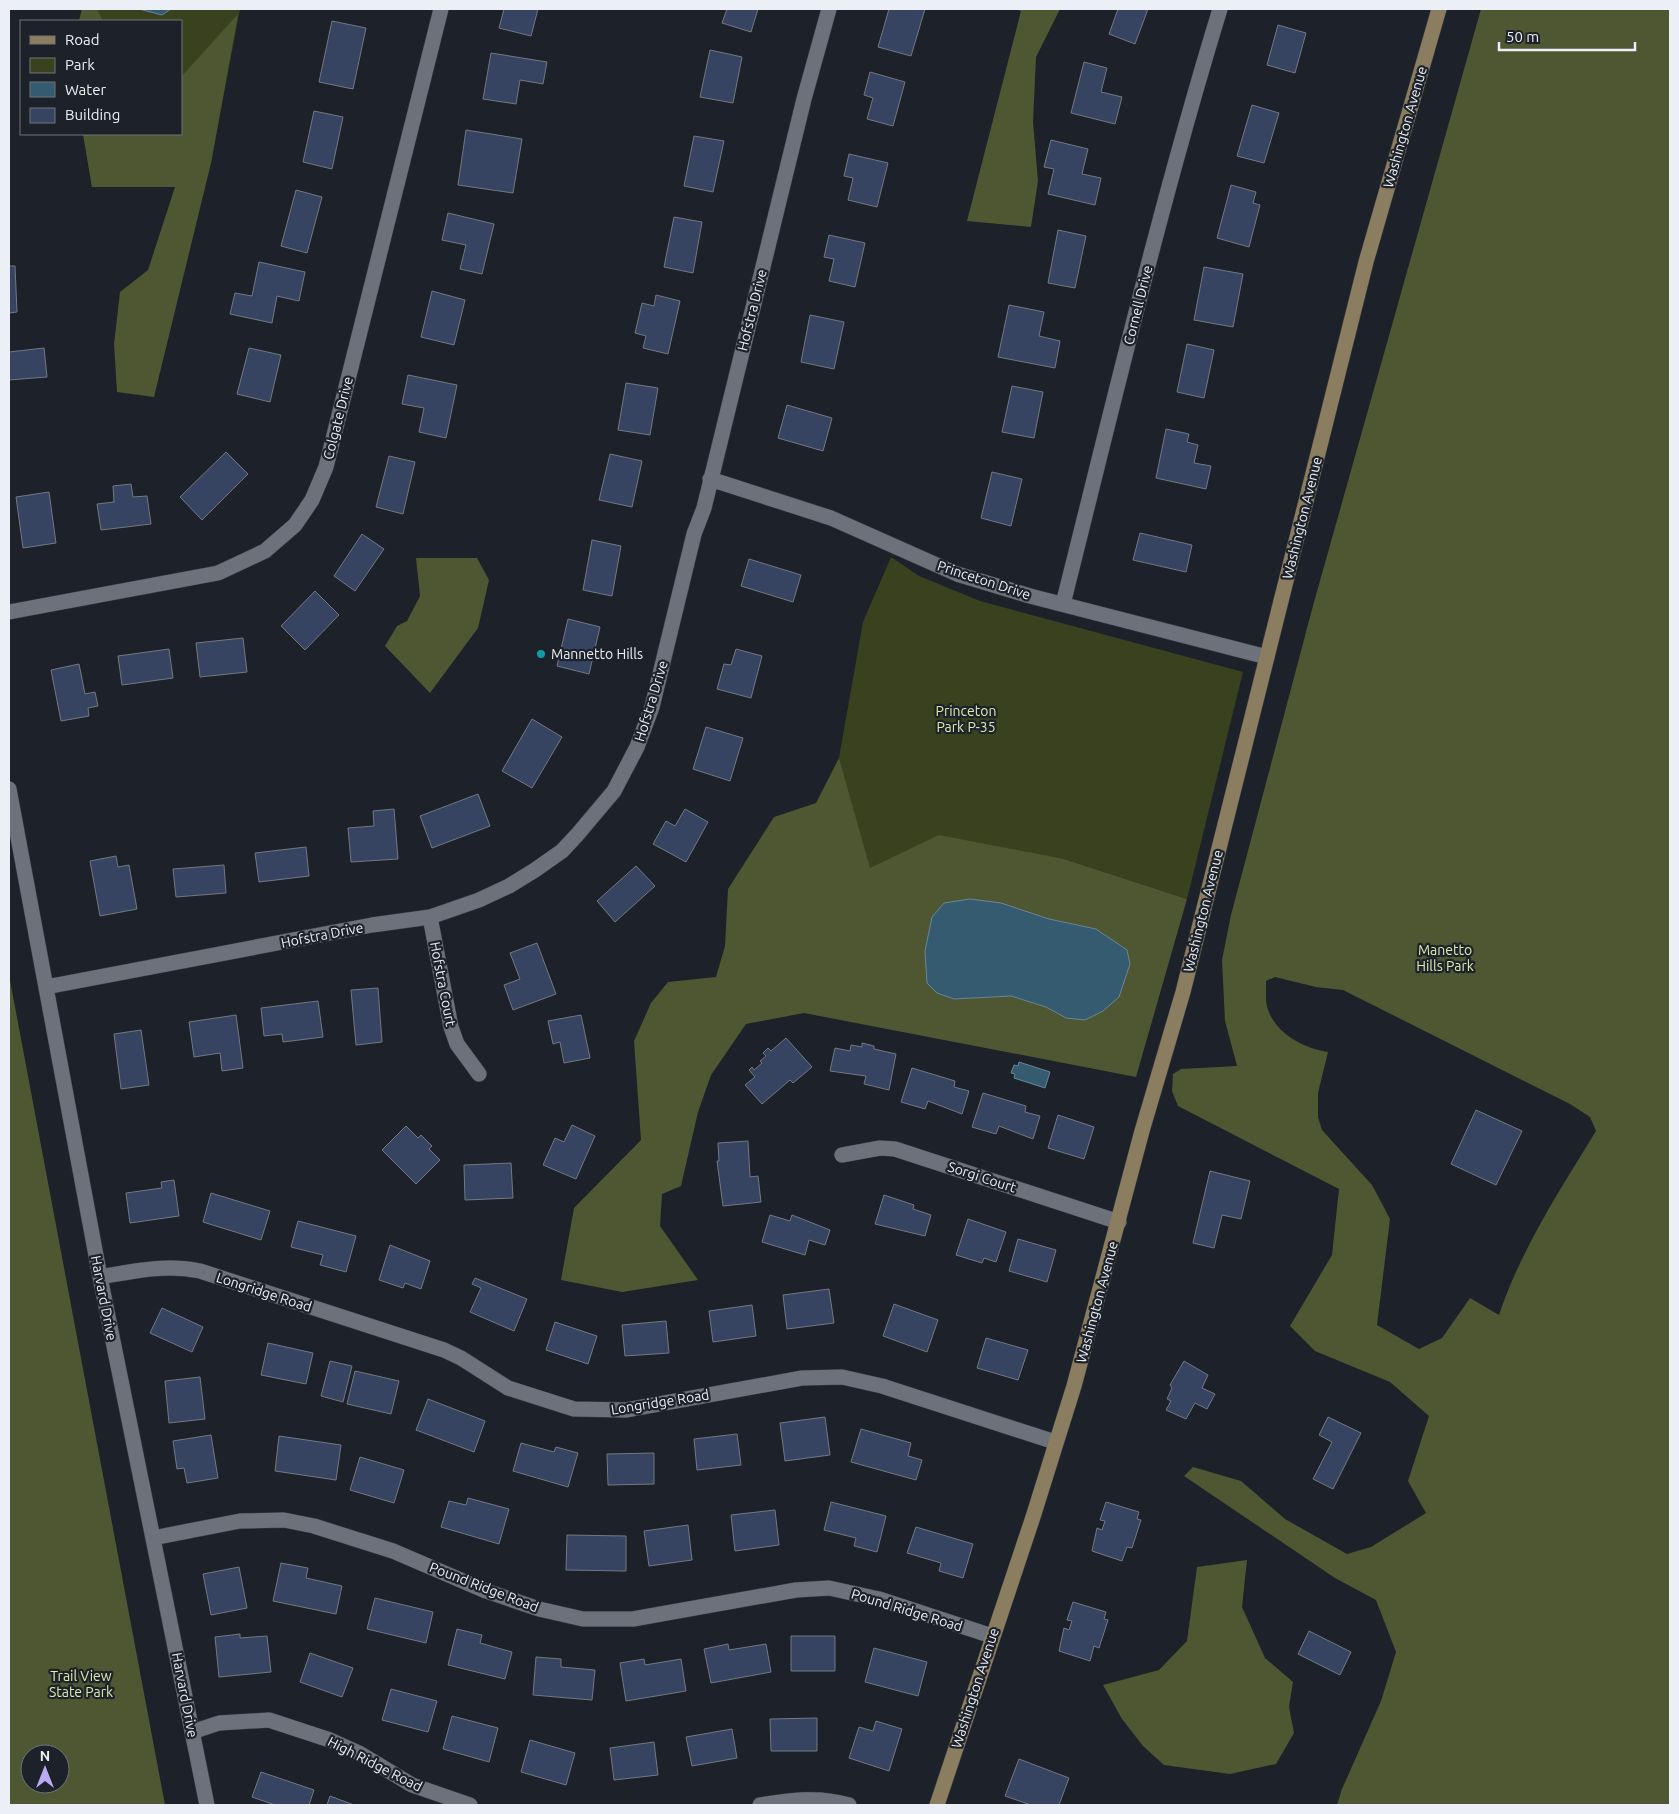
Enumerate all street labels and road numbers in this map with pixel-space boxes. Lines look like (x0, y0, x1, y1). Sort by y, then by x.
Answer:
street label: Washington Avenue (1380, 65, 1430, 189)
street label: Cornell Drive (1120, 264, 1156, 346)
street label: Hofstra Drive (734, 267, 770, 353)
street label: Colgate Drive (320, 375, 356, 461)
street label: Washington Avenue (1279, 455, 1325, 581)
street label: Princeton Drive (935, 557, 1033, 603)
street label: Hofstra Drive (631, 659, 671, 743)
street label: Washington Avenue (1180, 848, 1226, 974)
street label: Hofstra Drive (279, 919, 365, 951)
street label: Hofstra Court (427, 940, 459, 1028)
street label: Sorgi Court (946, 1158, 1019, 1196)
street label: Washington Avenue (1073, 1239, 1121, 1365)
street label: Harvard Drive (88, 1254, 120, 1342)
street label: Longridge Road (214, 1269, 314, 1315)
street label: Longridge Road (610, 1386, 710, 1418)
street label: Pound Ridge Road (427, 1559, 541, 1615)
street label: Pound Ridge Road (849, 1585, 965, 1635)
street label: Washington Avenue (948, 1626, 1002, 1750)
street label: Harvard Drive (169, 1651, 201, 1739)
street label: High Ridge Road (325, 1733, 425, 1795)

